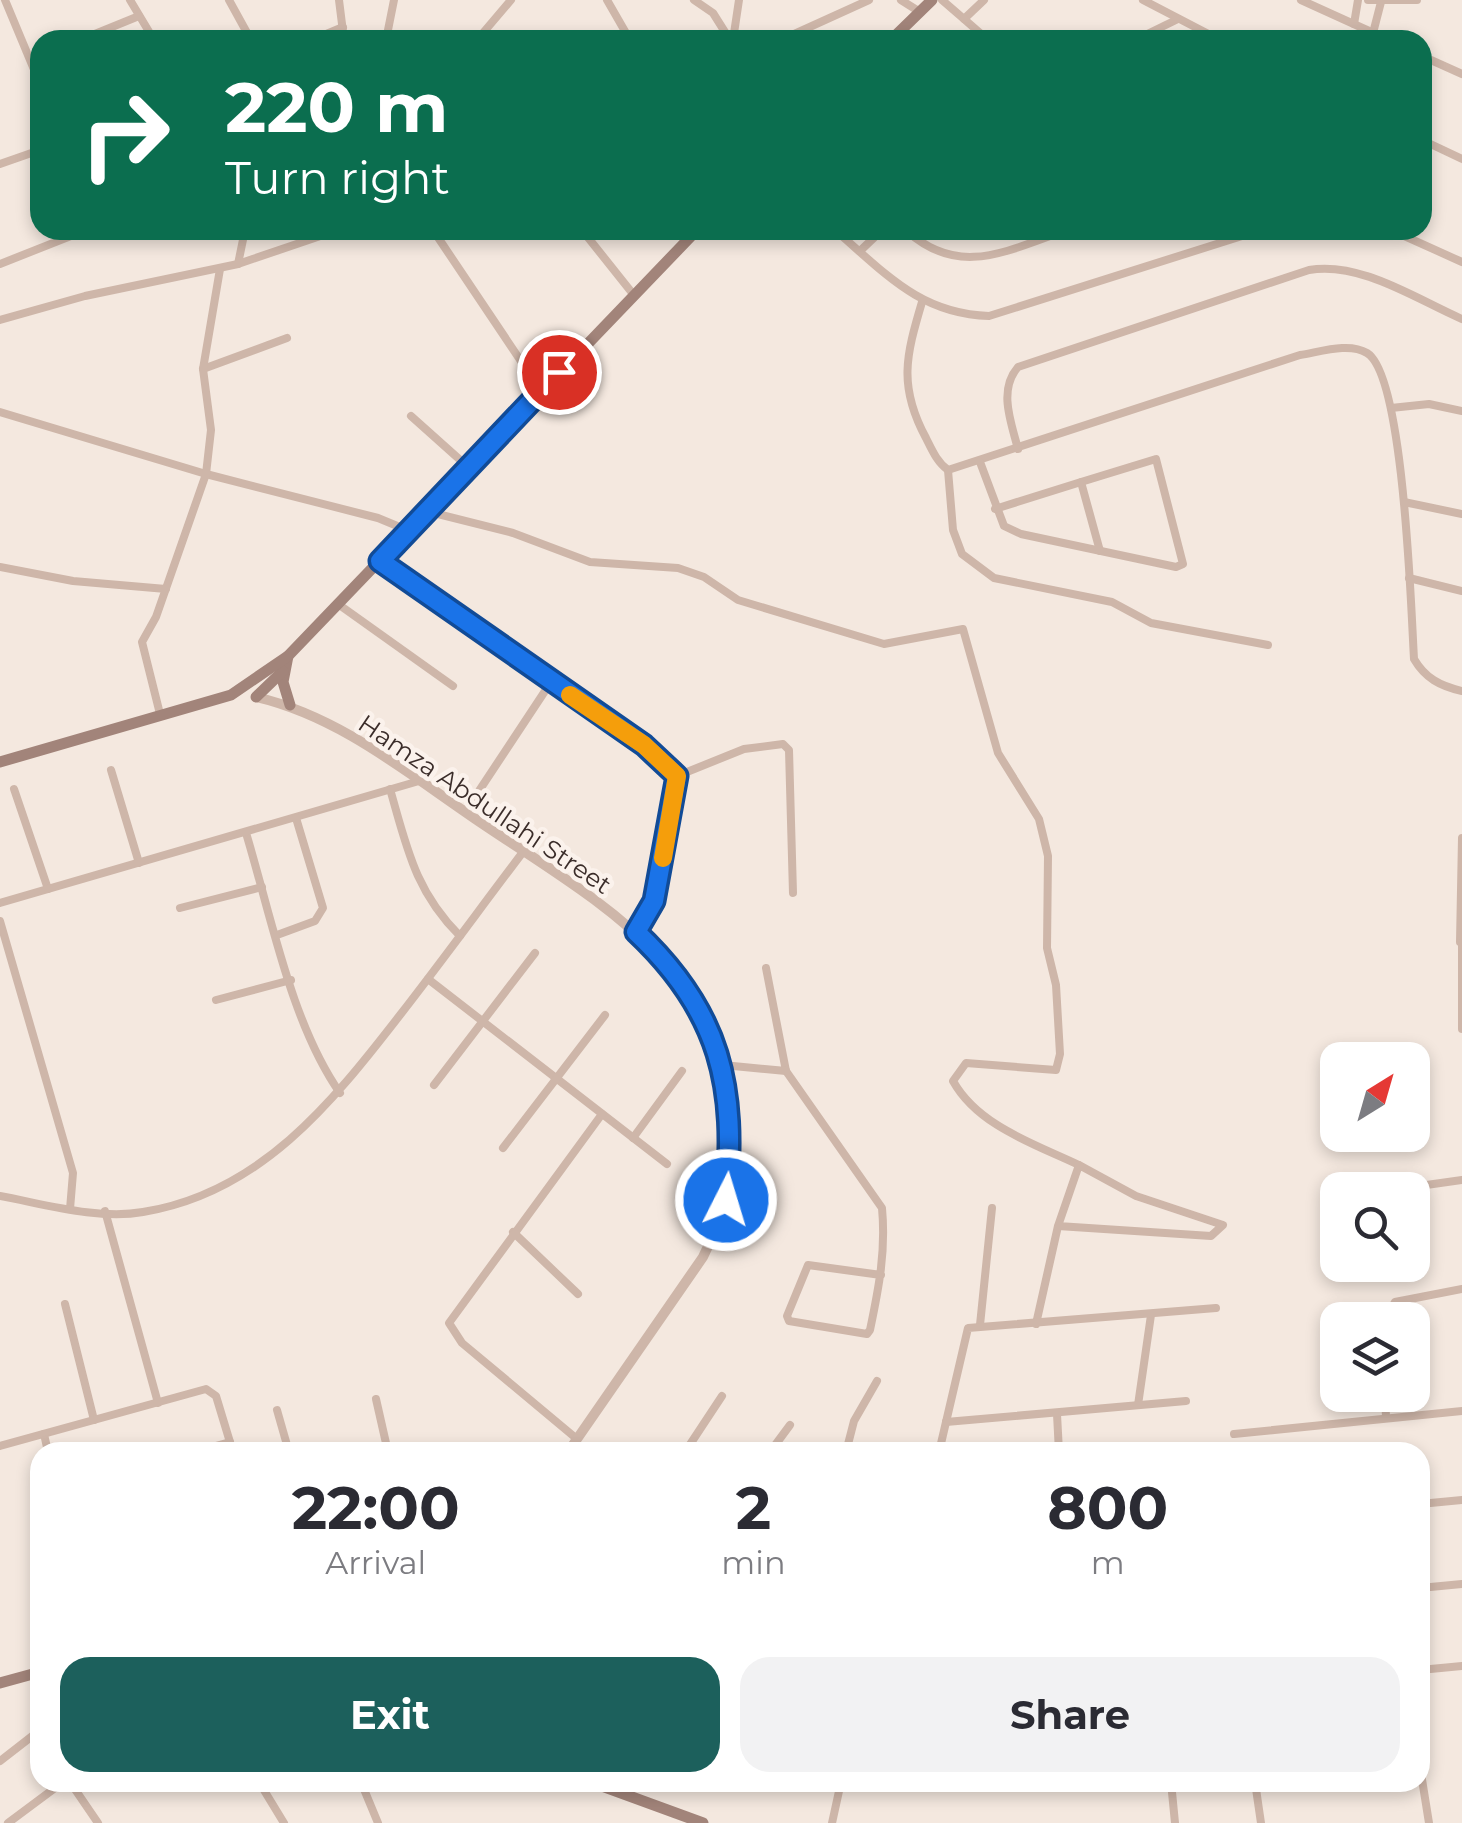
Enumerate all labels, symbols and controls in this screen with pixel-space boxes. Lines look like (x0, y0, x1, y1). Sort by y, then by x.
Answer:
text: 220 m (225, 64, 448, 150)
icon: right (60, 70, 190, 200)
text: Turn right (225, 150, 450, 205)
pin (517, 330, 602, 415)
icon: arrive (532, 345, 587, 400)
street label: Hamza Abdullahi Street (353, 708, 617, 900)
north arrow (1320, 1042, 1430, 1152)
map controls (1320, 1042, 1430, 1412)
position arrow (674, 1148, 778, 1252)
button: search (1320, 1172, 1430, 1282)
button: layers (1320, 1302, 1430, 1412)
text: 22:00 (292, 1471, 460, 1544)
text: 2 (736, 1471, 771, 1544)
text: 800 (1047, 1471, 1168, 1544)
text: Arrival (325, 1543, 426, 1582)
text: min (721, 1543, 786, 1582)
text: m (1091, 1543, 1125, 1582)
button: Exit (60, 1657, 720, 1772)
button: Share (740, 1657, 1400, 1772)

